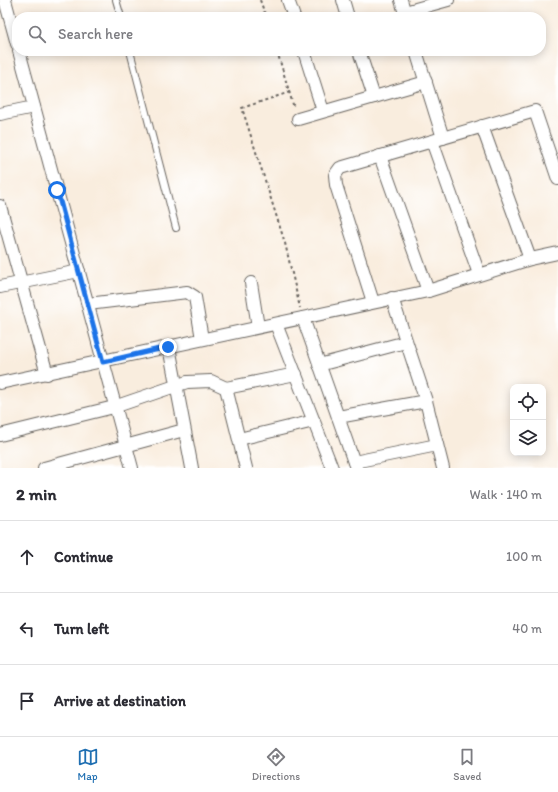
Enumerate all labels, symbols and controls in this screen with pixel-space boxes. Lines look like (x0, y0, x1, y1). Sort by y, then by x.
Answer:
search box (12, 12, 546, 56)
icon: search (26, 23, 48, 45)
text: Search here (58, 25, 133, 43)
route start (48, 181, 66, 199)
route end (159, 338, 177, 356)
map controls (510, 384, 546, 456)
button: locate (510, 384, 546, 420)
button: layers (510, 420, 546, 456)
text: 2 min (16, 484, 56, 504)
text: Walk · 140 m (470, 487, 542, 502)
icon: ahead (16, 546, 38, 568)
text: Continue (54, 548, 113, 566)
text: 100 m (506, 549, 542, 564)
icon: left (16, 618, 38, 640)
text: Turn left (54, 620, 109, 638)
text: 40 m (512, 621, 542, 636)
icon: arrive (16, 690, 38, 712)
text: Arrive at destination (54, 692, 186, 710)
tab: Map (77, 746, 99, 783)
tab: Directions (252, 746, 300, 783)
tab: Saved (453, 746, 481, 783)

